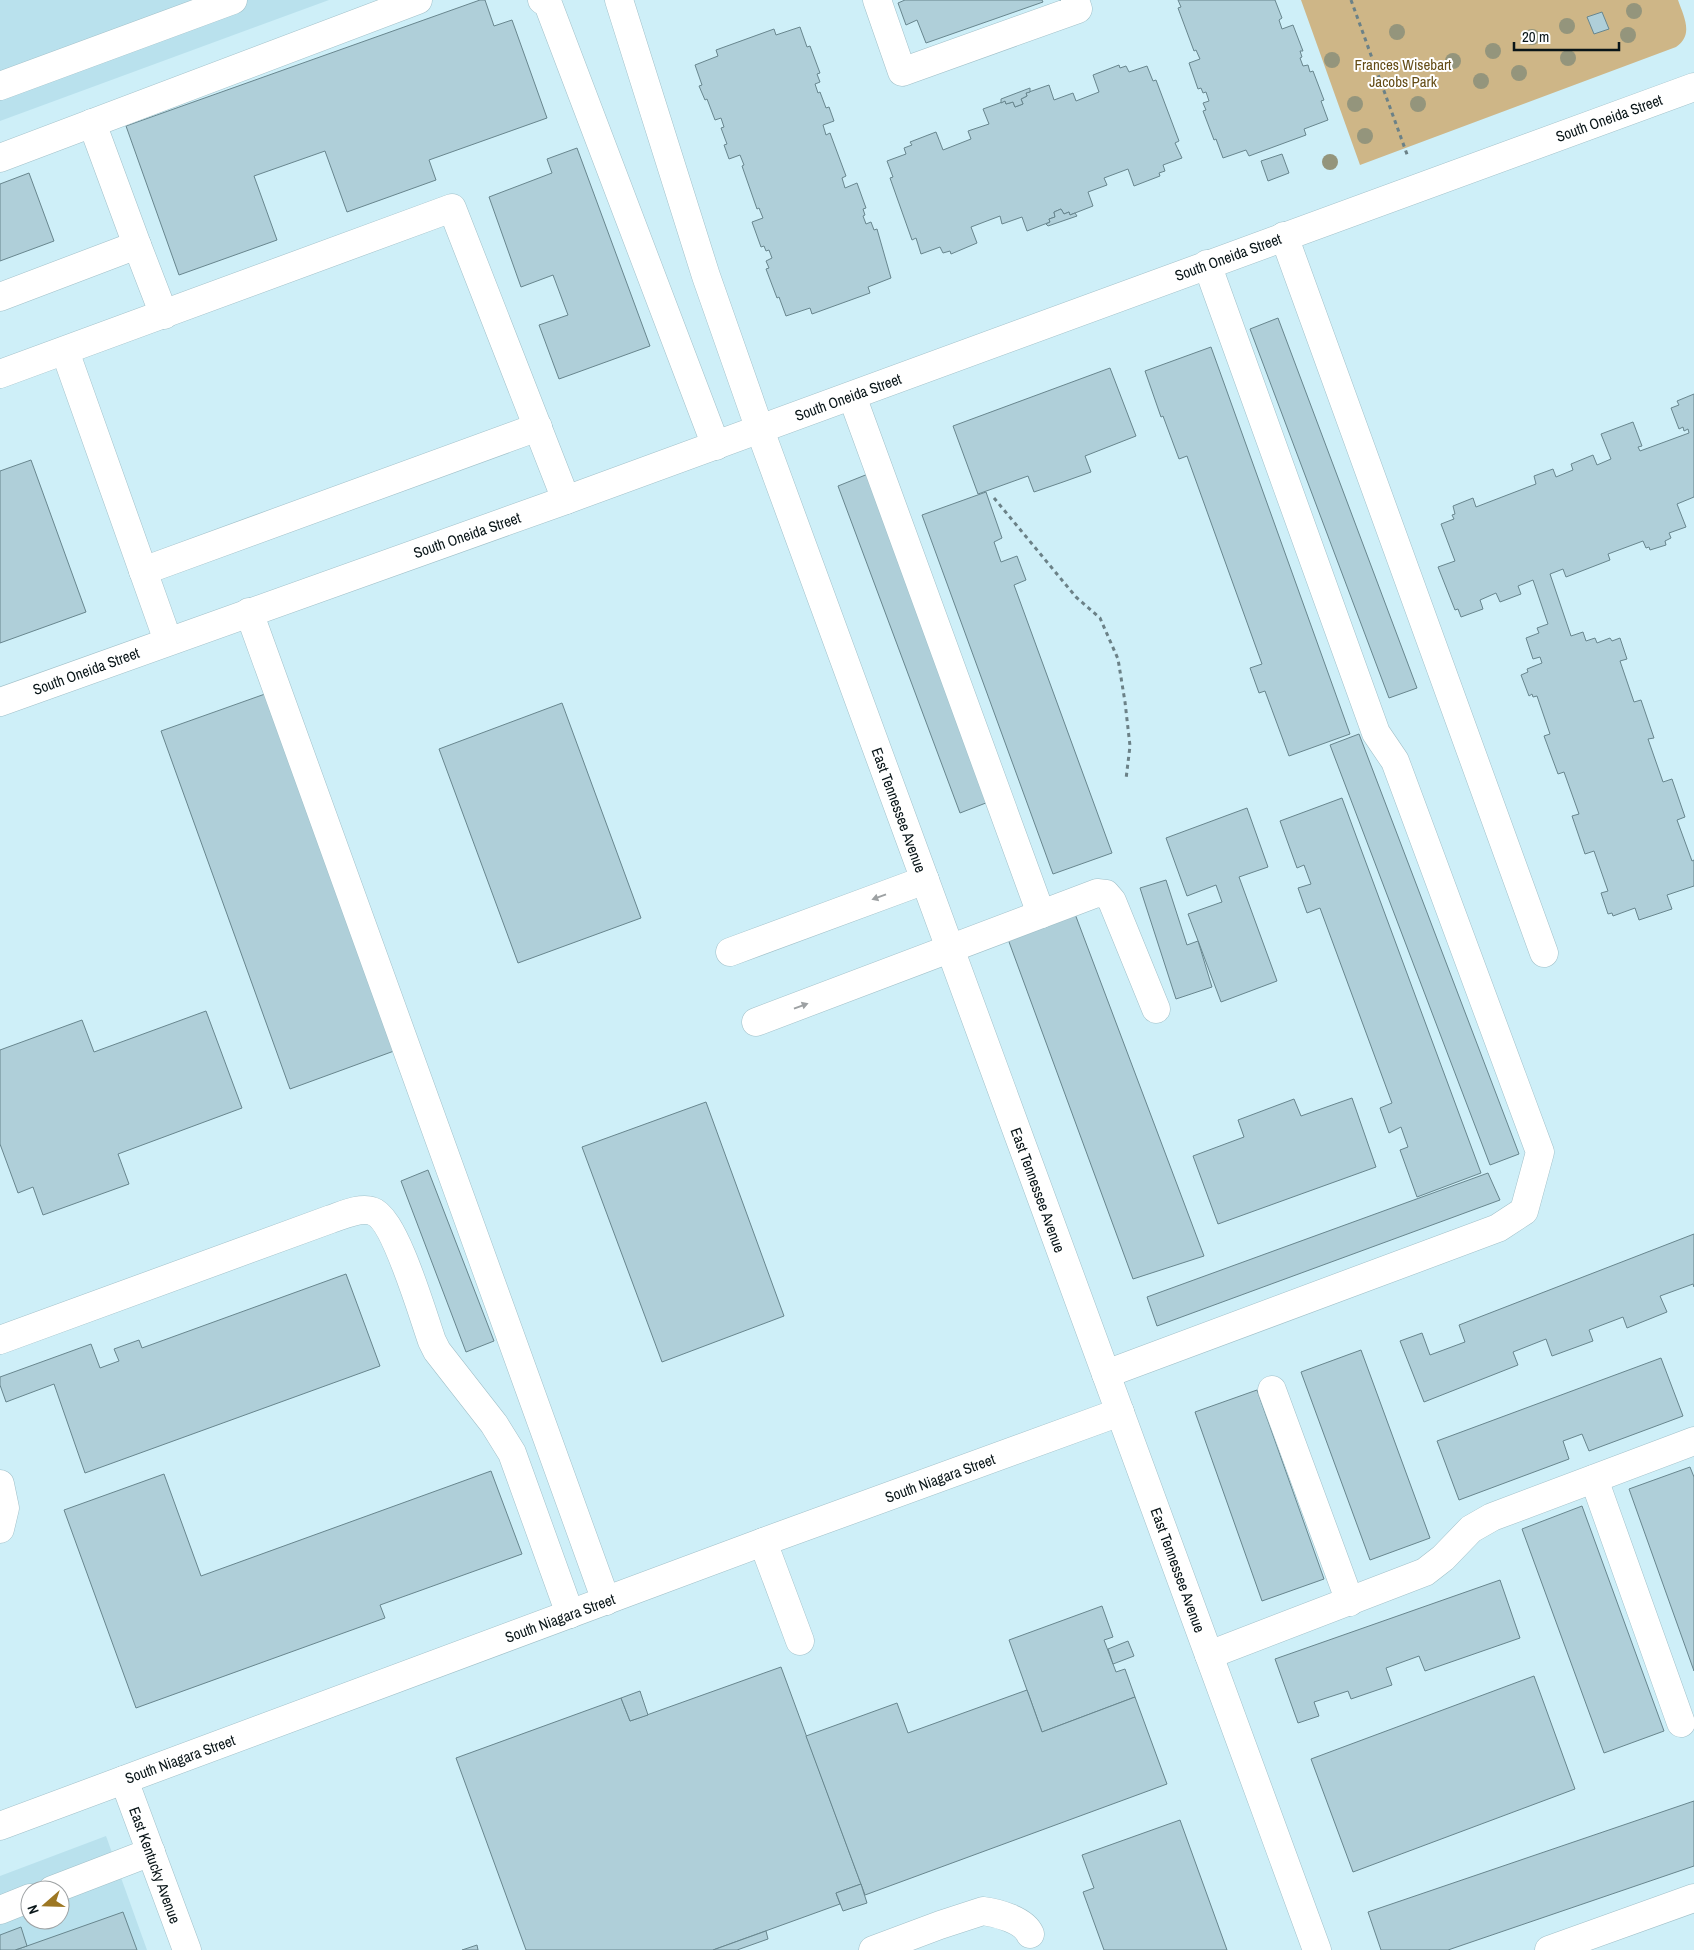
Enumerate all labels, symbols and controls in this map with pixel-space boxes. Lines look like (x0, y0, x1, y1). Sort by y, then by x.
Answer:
scale bar (1514, 20, 1619, 52)
text: 20 m (1522, 26, 1549, 47)
park label: Frances Wisebart Jacobs Park (1354, 54, 1452, 92)
street label: South Oneida Street (1553, 89, 1666, 147)
street label: South Oneida Street (1172, 228, 1285, 286)
street label: South Oneida Street (792, 368, 905, 426)
street label: South Oneida Street (411, 507, 524, 563)
street label: South Oneida Street (30, 642, 143, 700)
street label: East Tennessee Avenue (867, 745, 931, 876)
one-way arrow (871, 893, 886, 901)
one-way arrow (794, 1002, 809, 1009)
street label: East Tennessee Avenue (1006, 1125, 1070, 1256)
street label: South Niagara Street (882, 1448, 998, 1508)
street label: East Tennessee Avenue (1146, 1505, 1210, 1636)
street label: South Niagara Street (502, 1588, 618, 1648)
street label: South Niagara Street (122, 1729, 238, 1789)
street label: East Kentucky Avenue (124, 1804, 186, 1926)
north arrow (20, 1880, 70, 1930)
text: N (23, 1902, 43, 1916)

